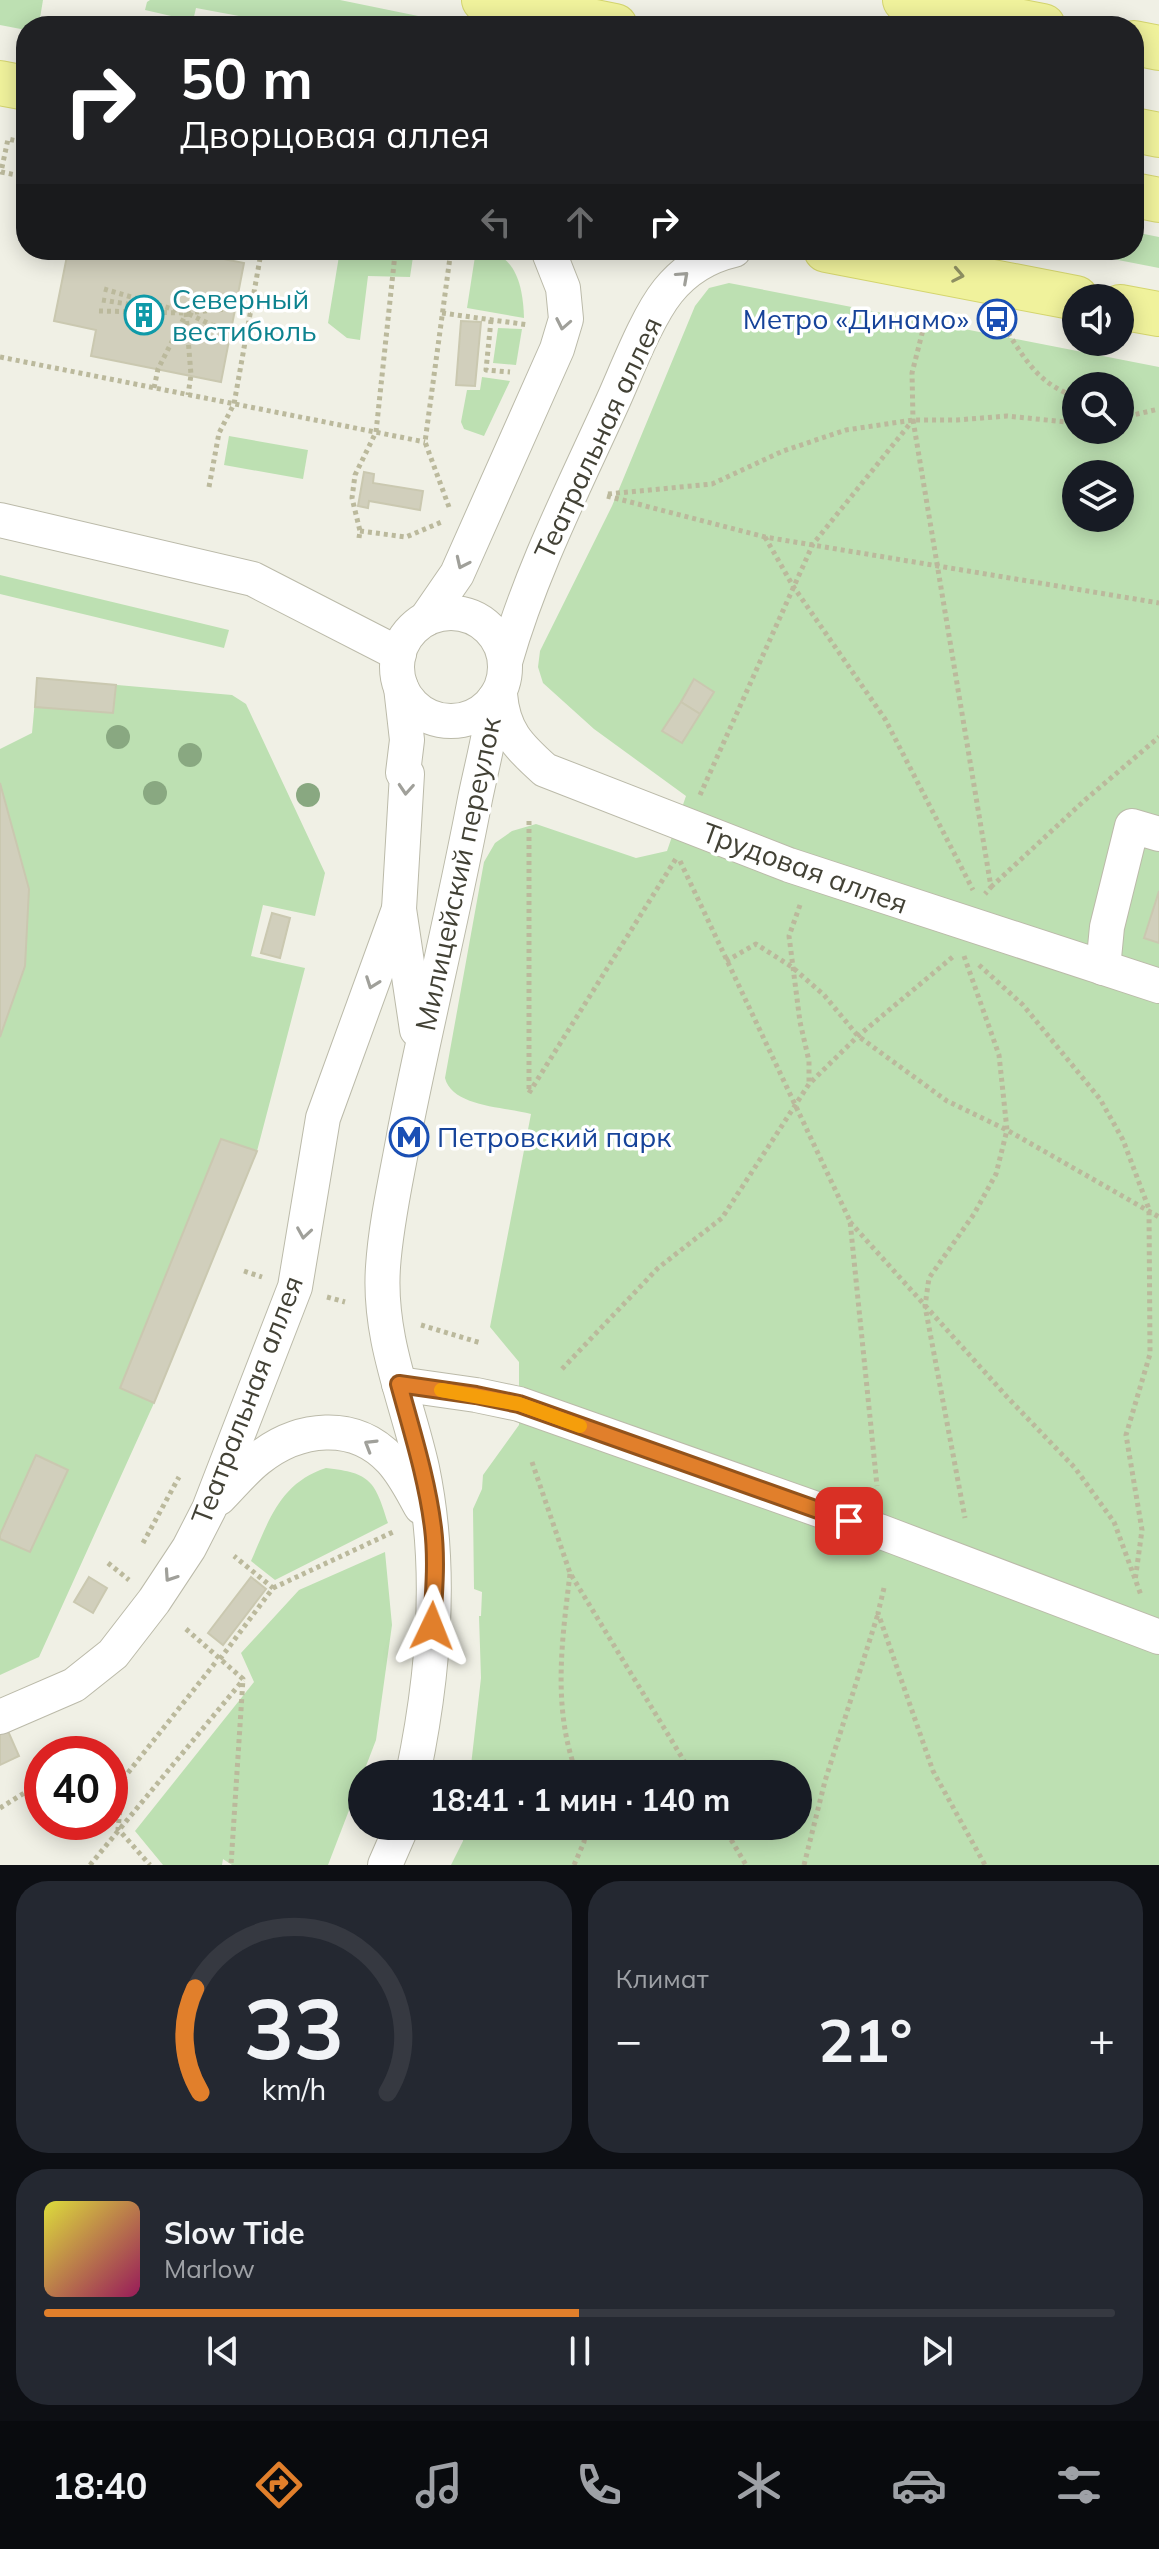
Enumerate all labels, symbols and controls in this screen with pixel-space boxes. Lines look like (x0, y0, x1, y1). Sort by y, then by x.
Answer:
text: 50 m (180, 43, 313, 113)
icon: right (48, 48, 152, 152)
text: Дворцовая аллея (180, 112, 490, 157)
icon: left (474, 200, 518, 244)
icon: ahead (558, 200, 602, 244)
icon: right (642, 200, 686, 244)
one-way arrow (951, 266, 965, 283)
one-way arrow (674, 272, 689, 286)
place label: Cеверный вестибюль (172, 281, 317, 348)
map controls (1062, 284, 1134, 532)
button: sound (1062, 284, 1134, 356)
building icon: Cеверный вестибюль (123, 294, 165, 336)
bus stop icon: Метро «Динамо» (976, 298, 1018, 340)
place label: Метро «Динамо» (743, 301, 969, 336)
street label: Театральная аллея (526, 311, 669, 565)
one-way arrow (555, 318, 572, 331)
button: search (1062, 372, 1134, 444)
button: layers (1062, 460, 1134, 532)
one-way arrow (456, 555, 472, 570)
street label: Милицейский переулок (407, 713, 508, 1034)
one-way arrow (398, 783, 415, 796)
street label: Трудовая аллея (698, 814, 913, 921)
one-way arrow (365, 975, 382, 989)
metro station icon: Петровский парк (388, 1116, 430, 1158)
place label: Петровский парк (437, 1119, 672, 1154)
one-way arrow (296, 1226, 313, 1239)
street label: Театральная аллея (183, 1271, 310, 1529)
one-way arrow (365, 1440, 379, 1455)
pin (815, 1487, 883, 1555)
icon: arrive (827, 1499, 871, 1543)
one-way arrow (165, 1568, 180, 1582)
position arrow (390, 1584, 474, 1668)
speed limit sign: 40 (24, 1736, 128, 1840)
text: 18:41 · 1 мин · 140 m (430, 1781, 730, 1819)
text: Климат (616, 1962, 709, 1995)
text: 33 (244, 1975, 344, 2080)
text: 21° (818, 2002, 913, 2077)
text: − (616, 2012, 642, 2067)
text: + (1089, 2012, 1115, 2067)
text: km/h (261, 2071, 326, 2107)
text: Slow Tide (164, 2214, 305, 2252)
text: Marlow (164, 2252, 255, 2285)
icon: previous (201, 2329, 245, 2373)
icon: pause (558, 2329, 602, 2373)
icon: next (915, 2329, 959, 2373)
icon: directions (251, 2457, 307, 2513)
icon: music (411, 2457, 467, 2513)
icon: phone (571, 2457, 627, 2513)
icon: climate (731, 2457, 787, 2513)
icon: car (891, 2457, 947, 2513)
icon: filters (1051, 2457, 1107, 2513)
text: 18:40 (52, 2463, 147, 2508)

